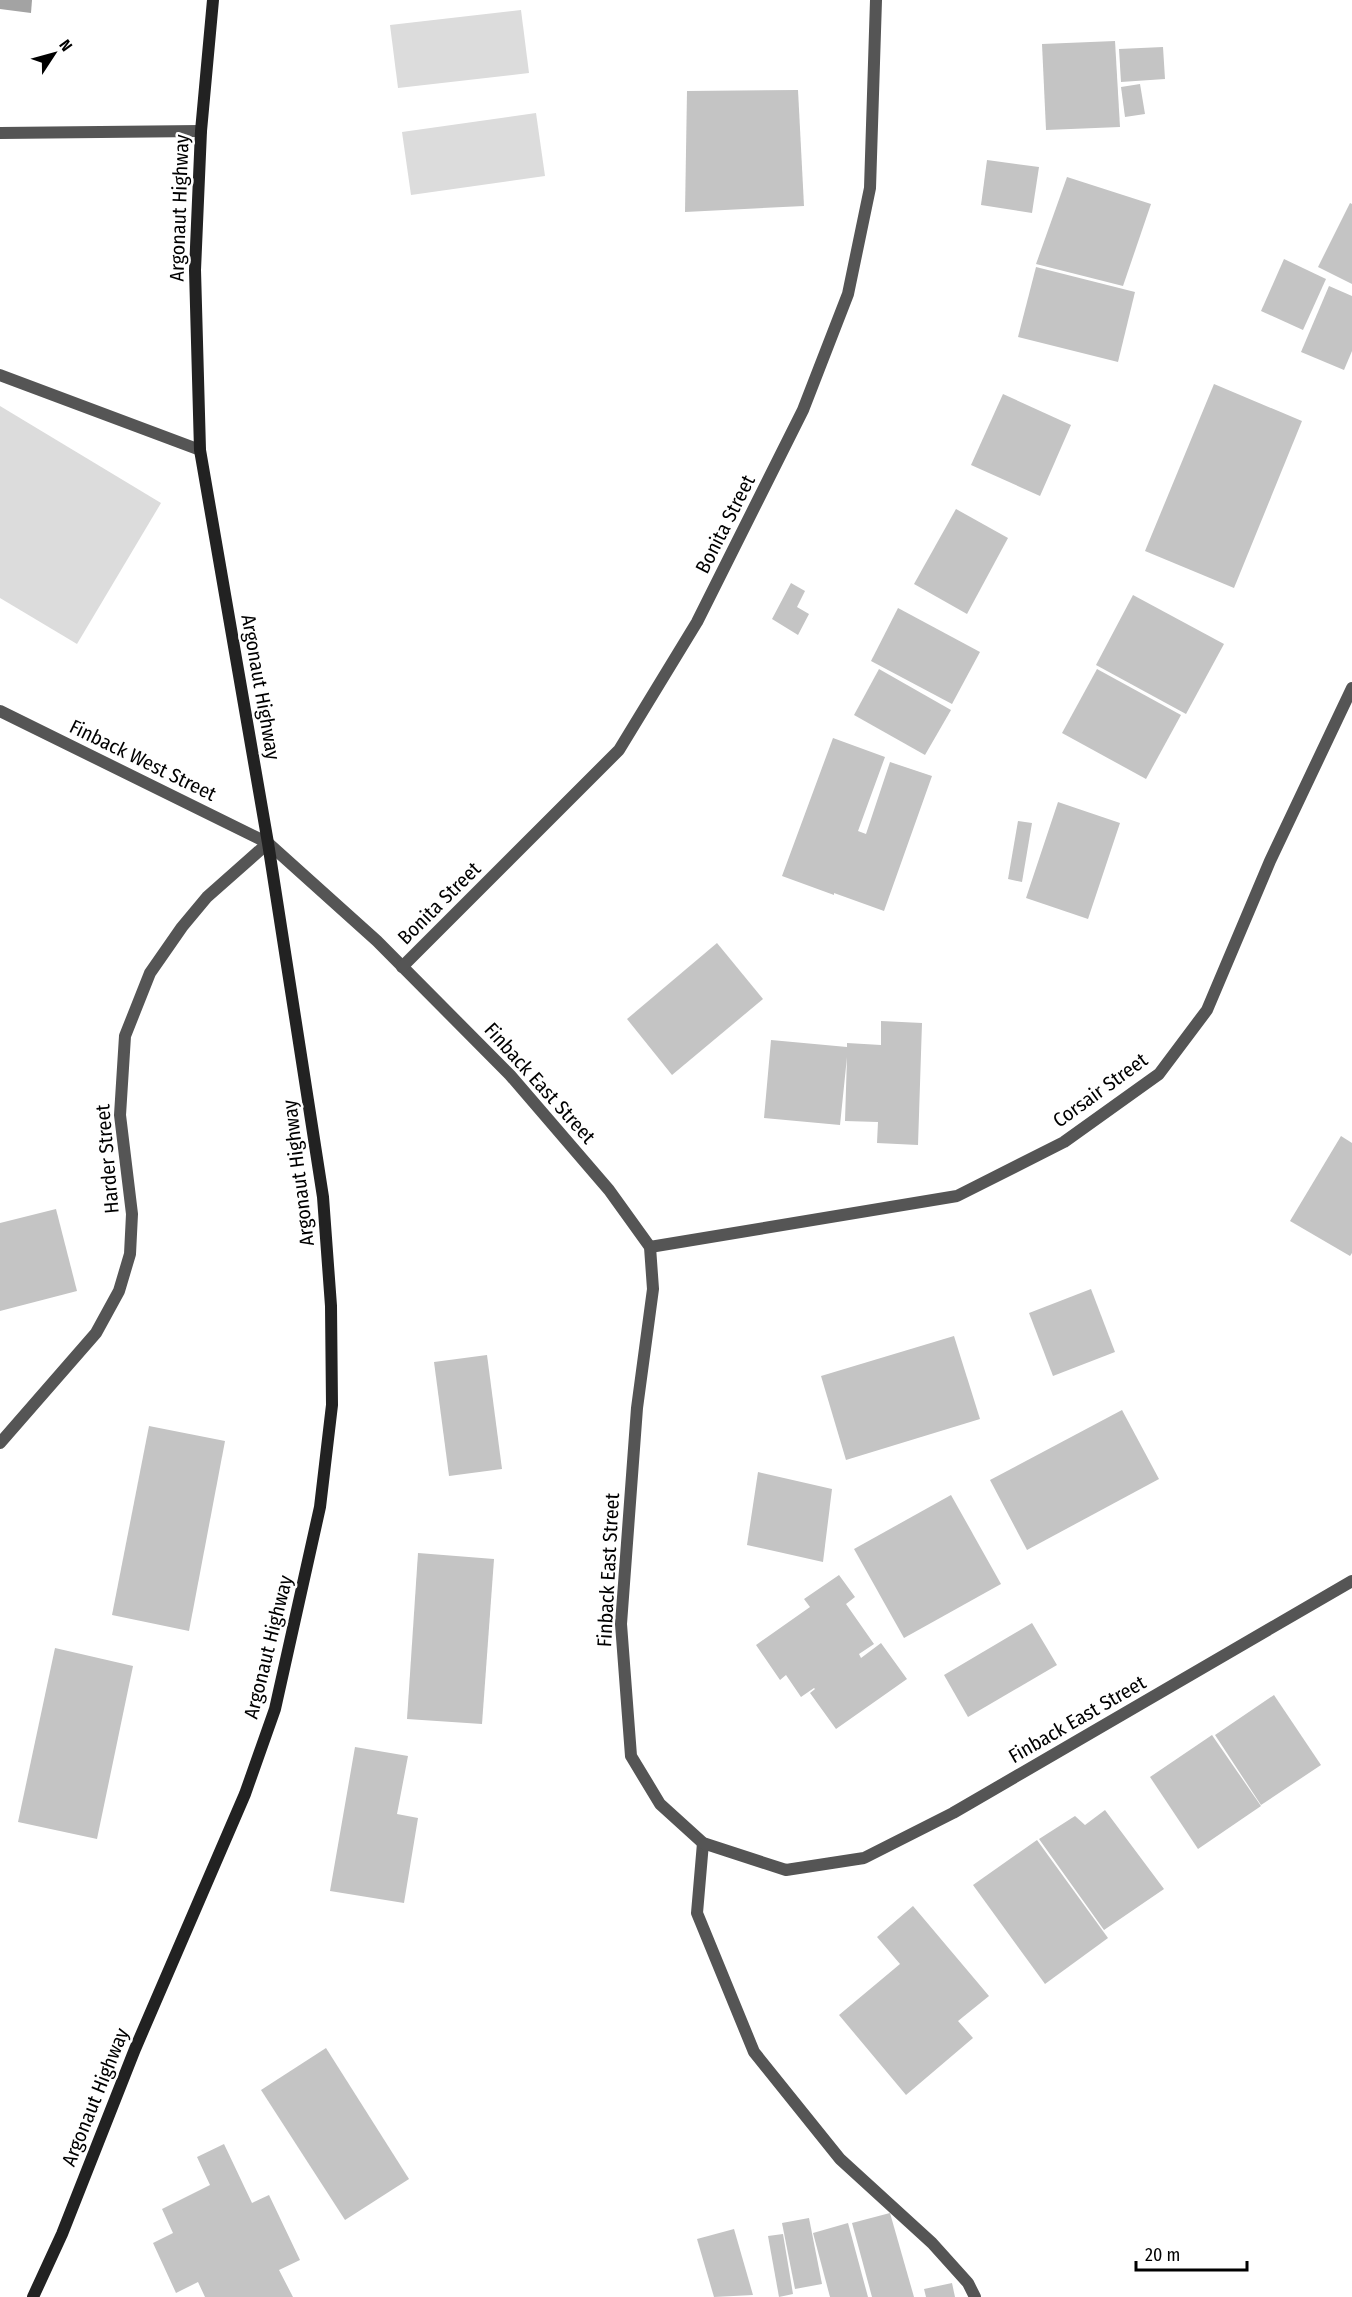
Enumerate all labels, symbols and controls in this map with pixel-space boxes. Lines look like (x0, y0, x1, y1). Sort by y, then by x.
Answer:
north arrow (24, 24, 84, 84)
text: N (55, 36, 76, 55)
street label: Argonaut Highway (164, 134, 194, 282)
street label: Bonita Street (690, 470, 760, 577)
street label: Argonaut Highway (236, 612, 286, 762)
street label: Finback West Street (66, 714, 221, 806)
street label: Bonita Street (393, 856, 486, 949)
street label: Finback East Street (479, 1018, 601, 1149)
street label: Corsair Street (1048, 1047, 1152, 1132)
street label: Argonaut Highway (277, 1098, 319, 1248)
street label: Harder Street (90, 1103, 124, 1215)
street label: Finback East Street (592, 1492, 624, 1648)
street label: Argonaut Highway (239, 1573, 297, 1721)
street label: Finback East Street (1004, 1670, 1150, 1768)
street label: Argonaut Highway (56, 2024, 134, 2170)
scale bar (1136, 2234, 1247, 2272)
text: 20 m (1145, 2244, 1180, 2266)

